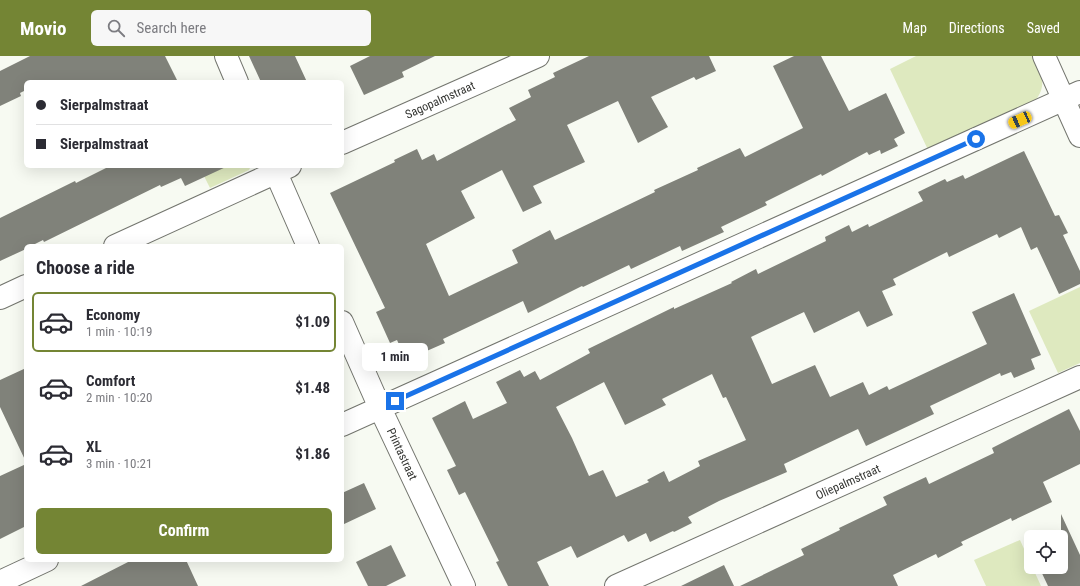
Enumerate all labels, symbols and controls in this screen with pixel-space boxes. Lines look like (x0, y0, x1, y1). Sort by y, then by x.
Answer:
search box (91, 10, 371, 46)
text: Movio (20, 17, 67, 40)
icon: search (105, 17, 127, 39)
text: Search here (137, 19, 206, 37)
text: Map (903, 20, 927, 36)
text: Directions (949, 20, 1005, 36)
text: Saved (1027, 20, 1060, 36)
street label: Sagopalmstraat (403, 78, 477, 122)
text: Sierpalmstraat (60, 96, 148, 114)
car (1007, 110, 1033, 130)
route start (967, 130, 985, 148)
text: Sierpalmstraat (60, 135, 148, 153)
text: Choose a ride (36, 257, 135, 278)
icon: car (38, 304, 74, 340)
text: Economy (86, 306, 140, 324)
text: $1.09 (295, 313, 330, 331)
text: 1 min · 10:19 (86, 324, 152, 339)
callout: 1 min (362, 343, 428, 371)
text: 1 min (381, 349, 409, 364)
icon: car (38, 370, 74, 406)
text: Comfort (86, 372, 135, 390)
text: $1.48 (295, 379, 330, 397)
text: 2 min · 10:20 (86, 390, 152, 405)
route end (386, 392, 404, 410)
street label: Printastraat (384, 426, 420, 483)
icon: car (38, 436, 74, 472)
text: XL (86, 438, 102, 456)
text: $1.86 (295, 445, 330, 463)
text: 3 min · 10:21 (86, 456, 152, 471)
street label: Oliepalmstraat (813, 461, 883, 502)
button: Confirm (36, 508, 332, 554)
map controls (1024, 530, 1068, 574)
button: locate (1024, 530, 1068, 574)

